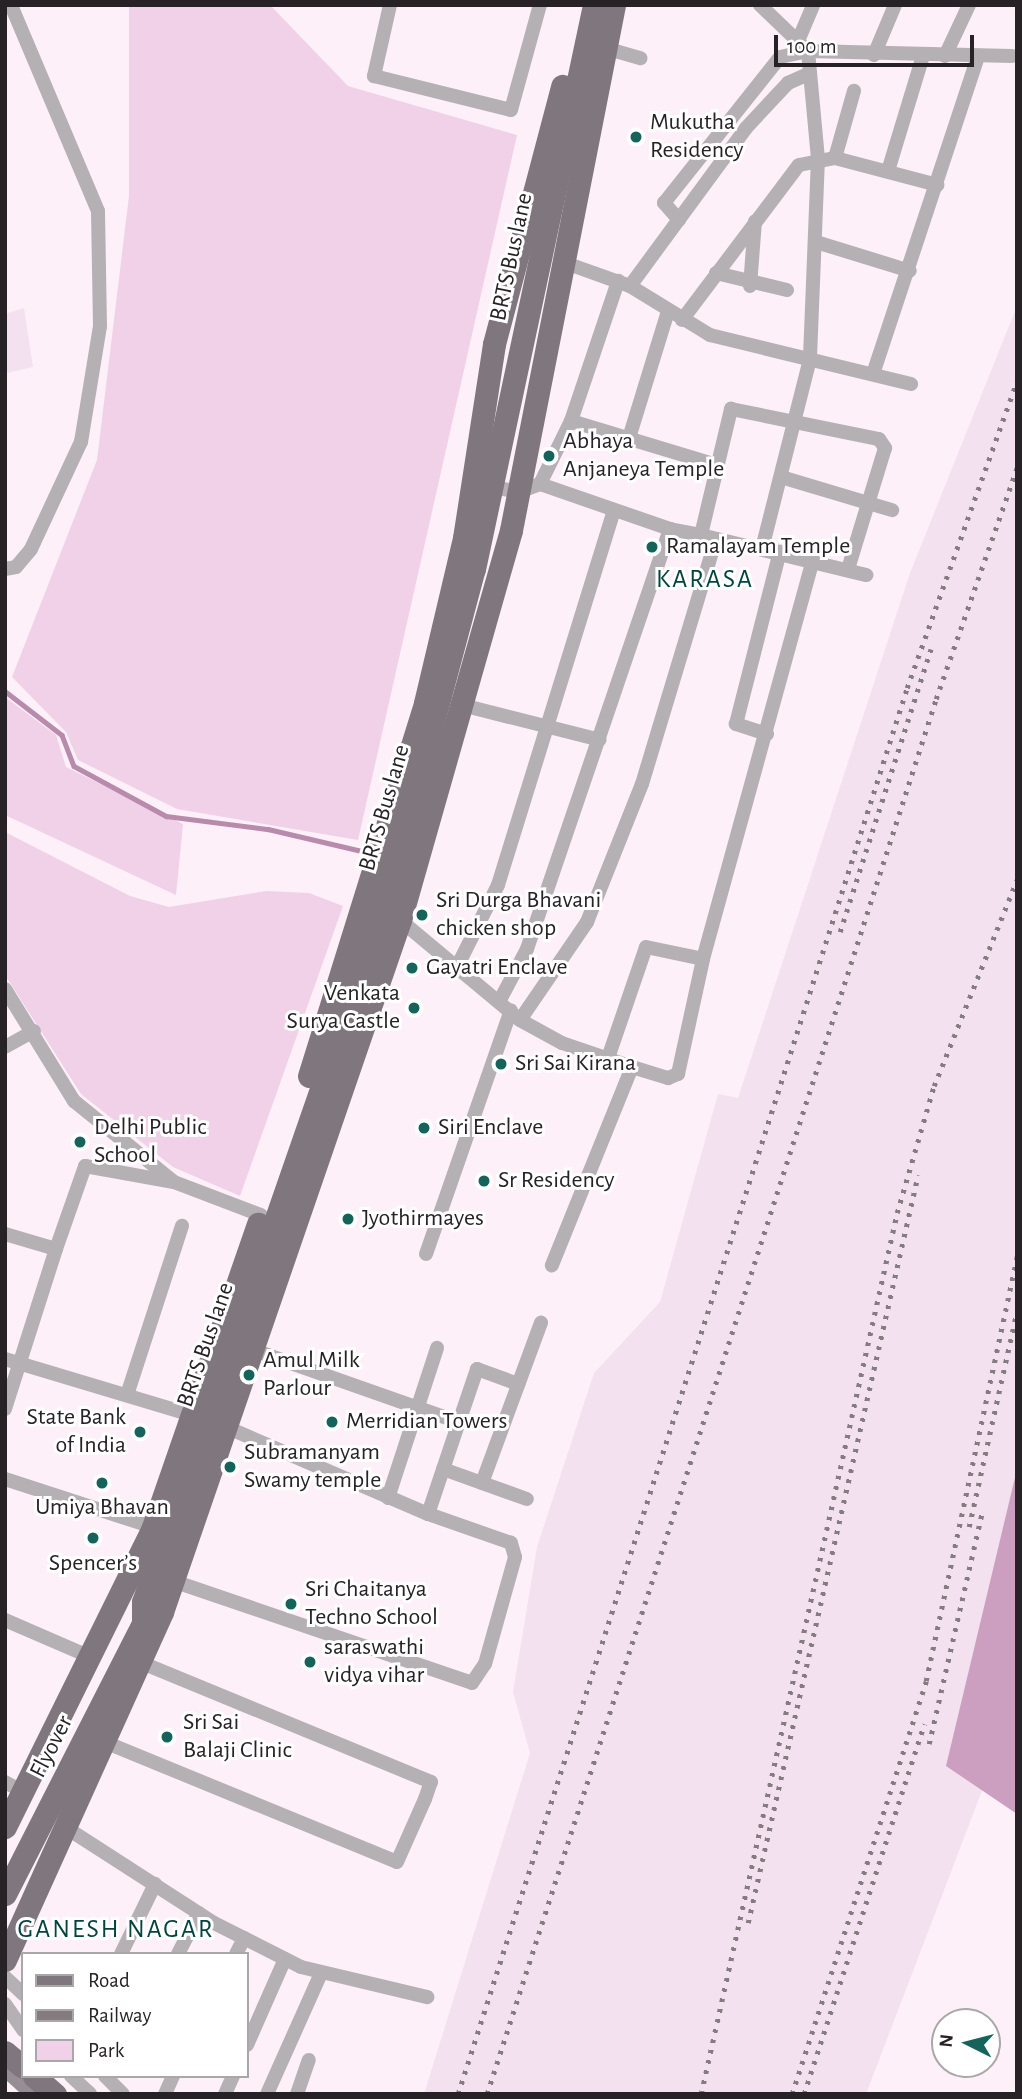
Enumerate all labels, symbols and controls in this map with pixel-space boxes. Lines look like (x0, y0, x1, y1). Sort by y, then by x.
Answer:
scale bar (777, 21, 976, 65)
text: 100 m (787, 36, 837, 57)
place label: Mukutha Residency (650, 109, 744, 165)
marker: Mukutha Residency (628, 129, 644, 145)
street label: BRTS Bus lane (484, 190, 540, 324)
place label: Abhaya Anjaneya Temple (563, 428, 724, 484)
marker: Abhaya Anjaneya Temple (541, 448, 557, 464)
place label: Ramalayam Temple (666, 533, 850, 561)
marker: Ramalayam Temple (644, 539, 660, 555)
district label: KARASA (657, 564, 753, 596)
street label: BRTS Bus lane (353, 741, 417, 875)
place label: Sri Durga Bhavani chicken shop (436, 887, 601, 943)
marker: Sri Durga Bhavani chicken shop (414, 907, 430, 923)
place label: Gayatri Enclave (426, 954, 568, 982)
marker: Gayatri Enclave (404, 960, 420, 976)
place label: Venkata Surya Castle (287, 980, 400, 1036)
marker: Venkata Surya Castle (406, 1000, 422, 1016)
place label: Sri Sai Kirana (515, 1050, 636, 1078)
marker: Sri Sai Kirana (493, 1056, 509, 1072)
place label: Delhi Public School (94, 1114, 206, 1170)
place label: Siri Enclave (438, 1114, 543, 1142)
marker: Siri Enclave (416, 1120, 432, 1136)
marker: Delhi Public School (72, 1134, 88, 1150)
place label: Sr Residency (498, 1167, 614, 1195)
marker: Sr Residency (476, 1173, 492, 1189)
place label: Jyothirmayes (362, 1205, 484, 1233)
marker: Jyothirmayes (340, 1211, 356, 1227)
street label: BRTS Bus lane (171, 1279, 241, 1411)
place label: Amul Milk Parlour (263, 1347, 360, 1403)
marker: Amul Milk Parlour (241, 1367, 257, 1383)
place label: State Bank of India (27, 1404, 126, 1460)
place label: Merridian Towers (346, 1408, 507, 1436)
marker: Merridian Towers (324, 1414, 340, 1430)
marker: State Bank of India (132, 1424, 148, 1440)
place label: Subramanyam Swamy temple (244, 1439, 381, 1495)
marker: Subramanyam Swamy temple (222, 1459, 238, 1475)
marker: Umiya Bhavan (94, 1475, 110, 1491)
place label: Umiya Bhavan (35, 1494, 169, 1522)
marker: Spencer’s (85, 1530, 101, 1546)
place label: Spencer’s (49, 1550, 137, 1578)
place label: Sri Chaitanya Techno School (305, 1576, 438, 1632)
marker: Sri Chaitanya Techno School (283, 1596, 299, 1612)
place label: saraswathi vidya vihar (324, 1634, 424, 1690)
marker: saraswathi vidya vihar (302, 1654, 318, 1670)
place label: Sri Sai Balaji Clinic (183, 1709, 292, 1765)
street label: Flyover (24, 1711, 80, 1783)
marker: Sri Sai Balaji Clinic (157, 1727, 177, 1747)
district label: GANESH NAGAR (19, 1914, 213, 1946)
legend (21, 1952, 248, 2078)
text: Road (88, 1970, 130, 1991)
text: Railway (88, 2005, 151, 2026)
north arrow (931, 2008, 1001, 2078)
text: N (936, 2033, 957, 2049)
text: Park (88, 2040, 124, 2061)

